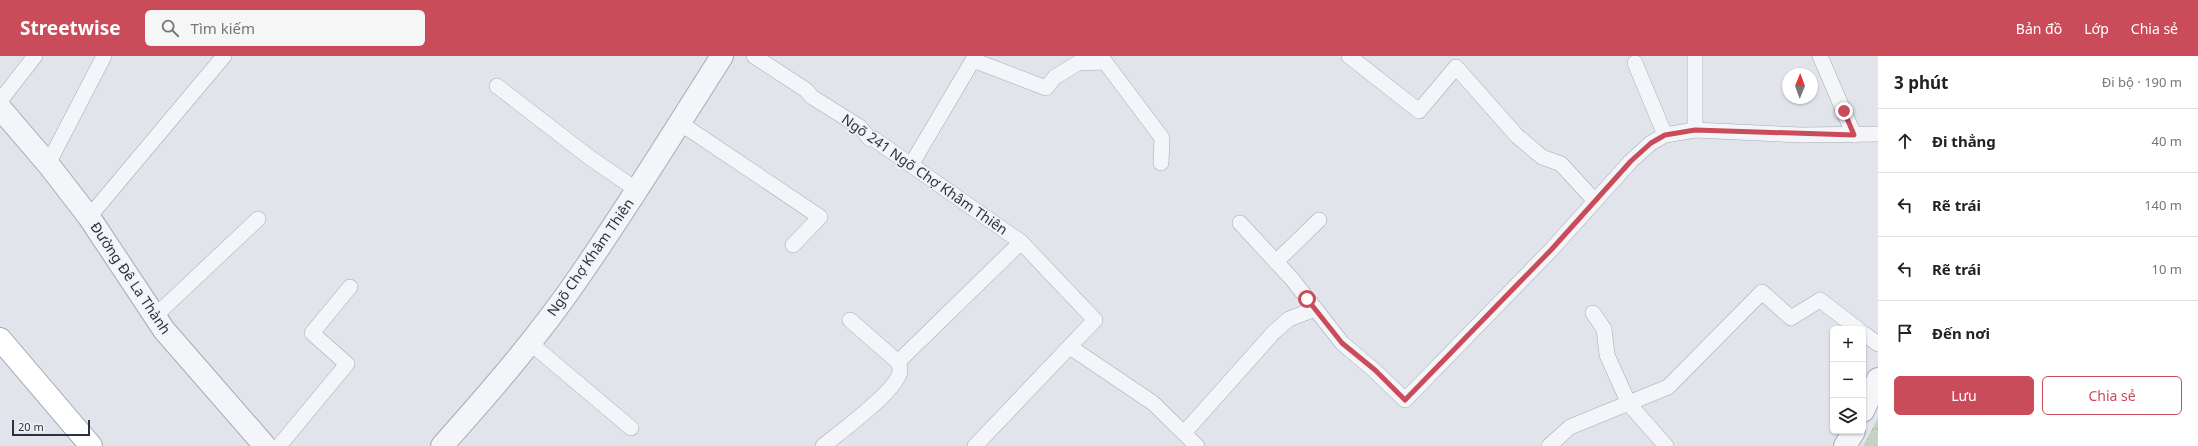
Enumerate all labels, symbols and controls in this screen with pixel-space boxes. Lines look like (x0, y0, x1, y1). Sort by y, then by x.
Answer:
search box (145, 10, 425, 46)
text: Streetwise (20, 15, 121, 41)
icon: search (159, 17, 181, 39)
text: Tìm kiếm (191, 18, 255, 38)
text: Bản đồ (2016, 19, 2062, 38)
text: Lớp (2084, 19, 2109, 38)
text: Chia sẻ (2131, 19, 2178, 38)
north arrow (1782, 68, 1818, 104)
text: 3 phút (1894, 71, 1948, 94)
text: Đi bộ · 190 m (2102, 73, 2182, 91)
route end (1835, 102, 1853, 120)
street label: Ngõ 241 Ngõ Chợ Khâm Thiên (838, 109, 1012, 239)
icon: ahead (1894, 130, 1916, 152)
text: Đi thẳng (1932, 131, 1996, 151)
text: 40 m (2152, 132, 2182, 150)
street label: Ngõ Chợ Khâm Thiên (542, 194, 638, 320)
icon: left (1894, 194, 1916, 216)
text: Rẽ trái (1932, 195, 1981, 215)
text: 140 m (2144, 196, 2182, 214)
street label: Đường Đê La Thành (86, 218, 176, 338)
icon: left (1894, 258, 1916, 280)
text: Rẽ trái (1932, 259, 1981, 279)
text: 10 m (2152, 260, 2182, 278)
route start (1298, 290, 1316, 308)
icon: arrive (1894, 322, 1916, 344)
text: Đến nơi (1932, 323, 1990, 343)
map controls (1830, 326, 1866, 434)
button: + (1830, 326, 1866, 362)
button: − (1830, 362, 1866, 398)
button: Lưu (1894, 376, 2034, 415)
button: Chia sẻ (2042, 376, 2182, 415)
button: layers (1830, 398, 1866, 434)
scale bar (12, 418, 90, 437)
text: 20 m (18, 419, 44, 434)

